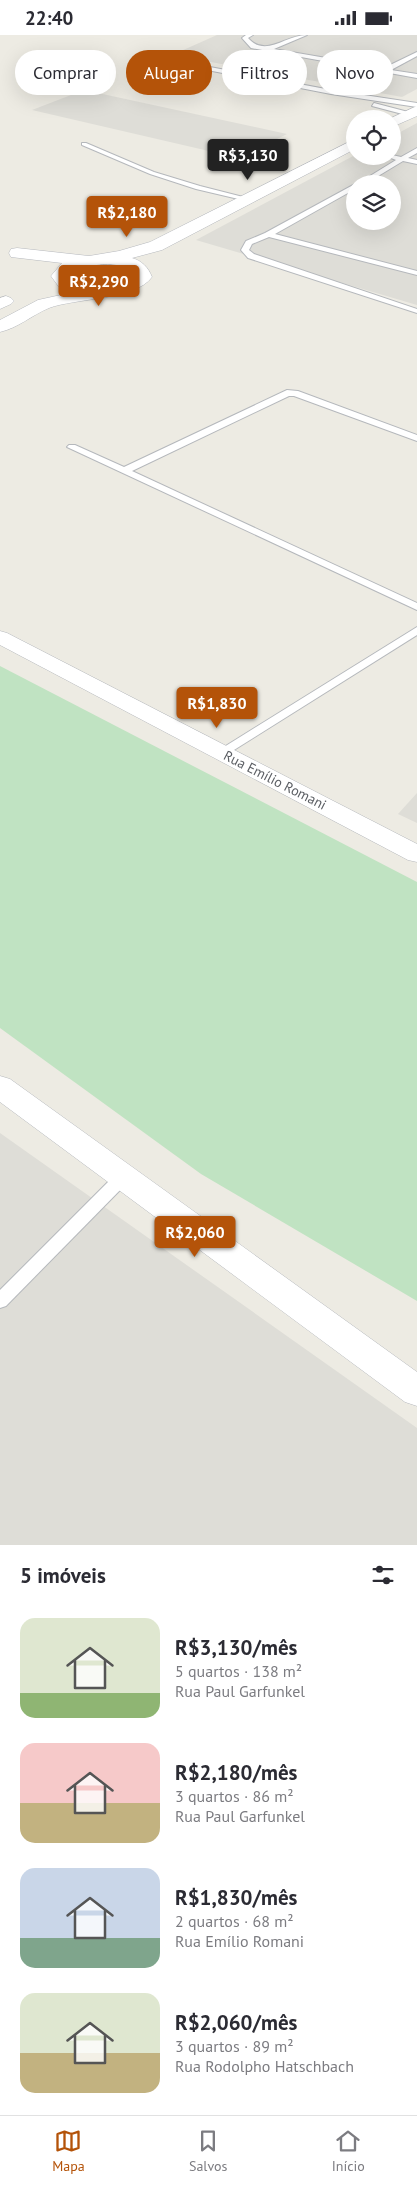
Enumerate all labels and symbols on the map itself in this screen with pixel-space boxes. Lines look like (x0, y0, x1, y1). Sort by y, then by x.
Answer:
pin: R$3,130 (202, 139, 294, 181)
pin: R$2,180 (81, 195, 173, 238)
pin: R$2,290 (53, 265, 145, 307)
pin: R$1,830 (171, 687, 263, 729)
street label: Rua Emílio Romani (221, 746, 329, 814)
pin: R$2,060 (149, 1215, 241, 1258)

